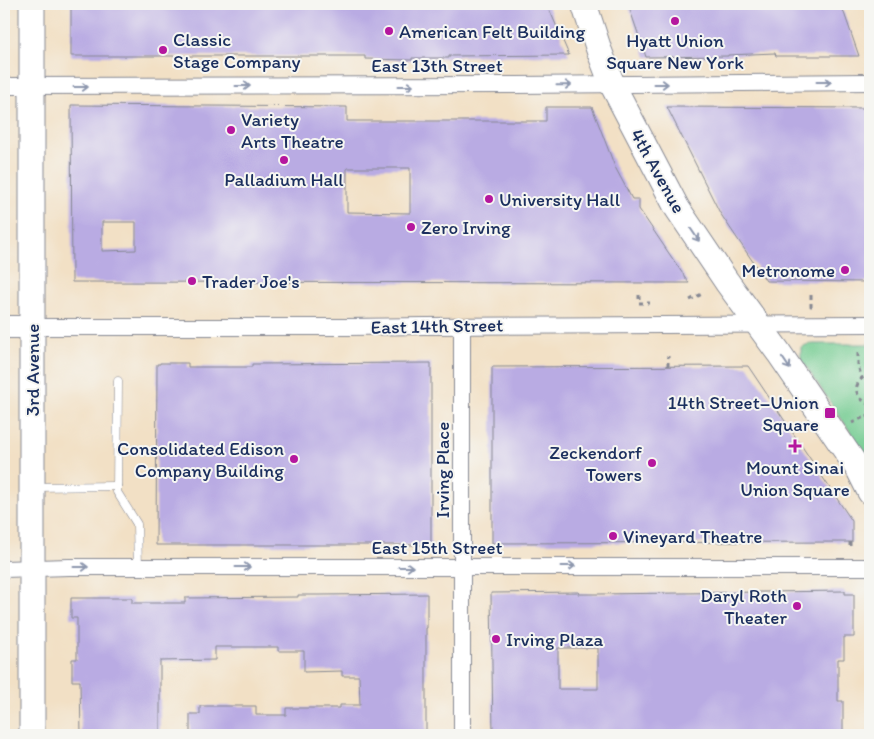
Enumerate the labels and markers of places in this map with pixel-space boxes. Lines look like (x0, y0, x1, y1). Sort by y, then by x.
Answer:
marker: Hyatt Union Square New York (669, 15, 681, 27)
place label: American Felt Building (399, 20, 585, 43)
marker: American Felt Building (383, 25, 395, 37)
place label: Classic Stage Company (173, 28, 301, 73)
place label: Hyatt Union Square New York (606, 29, 744, 74)
marker: Classic Stage Company (157, 44, 169, 56)
place label: Variety Arts Theatre (241, 108, 344, 153)
marker: Variety Arts Theatre (225, 124, 237, 136)
marker: Palladium Hall (278, 154, 290, 166)
place label: Palladium Hall (224, 168, 344, 191)
place label: University Hall (499, 188, 621, 211)
marker: University Hall (483, 193, 495, 205)
place label: Zero Irving (421, 216, 511, 239)
marker: Zero Irving (405, 221, 417, 233)
place label: Metronome (742, 259, 835, 282)
marker: Metronome (839, 264, 851, 276)
place label: Trader Joe's (202, 270, 300, 293)
marker: Trader Joe's (186, 275, 198, 287)
place label: 14th Street–Union Square (668, 391, 819, 436)
marker: 14th Street–Union Square (823, 406, 837, 420)
place label: Consolidated Edison Company Building (117, 437, 284, 482)
marker: Mount Sinai Union Square (788, 439, 802, 453)
place label: Zeckendorf Towers (549, 441, 643, 486)
marker: Consolidated Edison Company Building (288, 453, 300, 465)
place label: Mount Sinai Union Square (740, 456, 850, 501)
marker: Zeckendorf Towers (646, 457, 658, 469)
place label: Vineyard Theatre (623, 525, 763, 548)
marker: Vineyard Theatre (607, 530, 619, 542)
place label: Daryl Roth Theater (700, 584, 787, 629)
marker: Daryl Roth Theater (791, 600, 803, 612)
place label: Irving Plaza (506, 628, 603, 651)
marker: Irving Plaza (490, 633, 502, 645)

